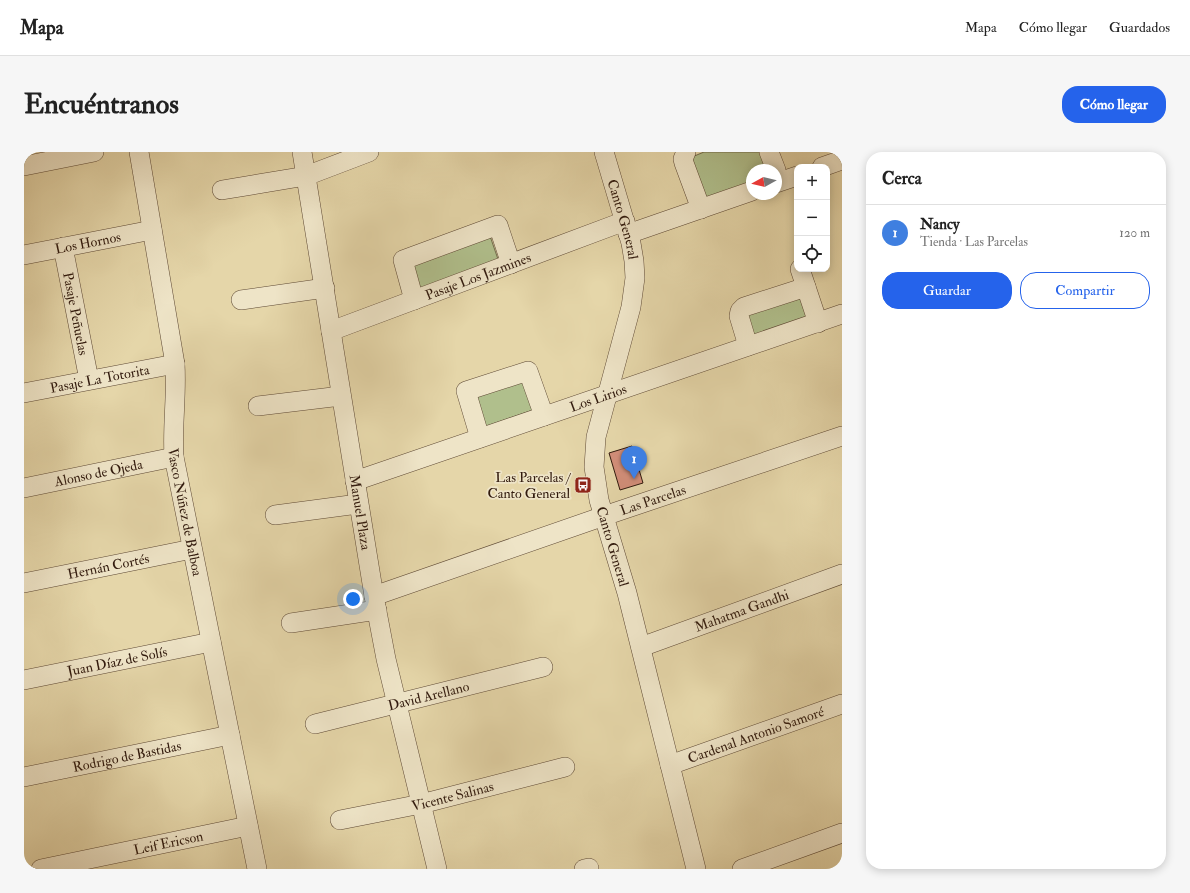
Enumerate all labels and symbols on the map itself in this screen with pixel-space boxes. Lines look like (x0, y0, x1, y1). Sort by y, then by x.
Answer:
north arrow (746, 164, 782, 200)
street label: Canto General (604, 177, 642, 261)
street label: Los Hornos (53, 228, 122, 257)
street label: Pasaje Los Jazmines (423, 248, 533, 303)
street label: Pasaje Peñuelas (60, 271, 93, 357)
street label: Pasaje La Totorita (48, 361, 151, 396)
street label: Los Lirios (567, 380, 629, 415)
pin: 1 (621, 446, 647, 479)
street label: Vasco Núñez de Balboa (165, 447, 206, 578)
street label: Alonso de Ojeda (52, 455, 144, 490)
place label: Las Parcelas / Canto General (487, 469, 571, 502)
street label: Manuel Plaza (346, 473, 375, 551)
bus stop icon: Las Parcelas / Canto General (573, 475, 593, 495)
street label: Las Parcelas (618, 481, 688, 519)
street label: Canto General (593, 504, 633, 589)
street label: Hernán Cortés (66, 549, 151, 583)
street label: Mahatma Gandhi (692, 585, 791, 635)
your location (343, 589, 363, 609)
street label: Juan Díaz de Solís (65, 643, 169, 680)
street label: David Arellano (386, 677, 471, 714)
street label: Cardenal Antonio Samoré (685, 703, 826, 767)
street label: Rodrigo de Bastidas (71, 737, 183, 775)
street label: Vicente Salinas (410, 777, 496, 814)
street label: Leif Ericson (132, 827, 205, 858)

